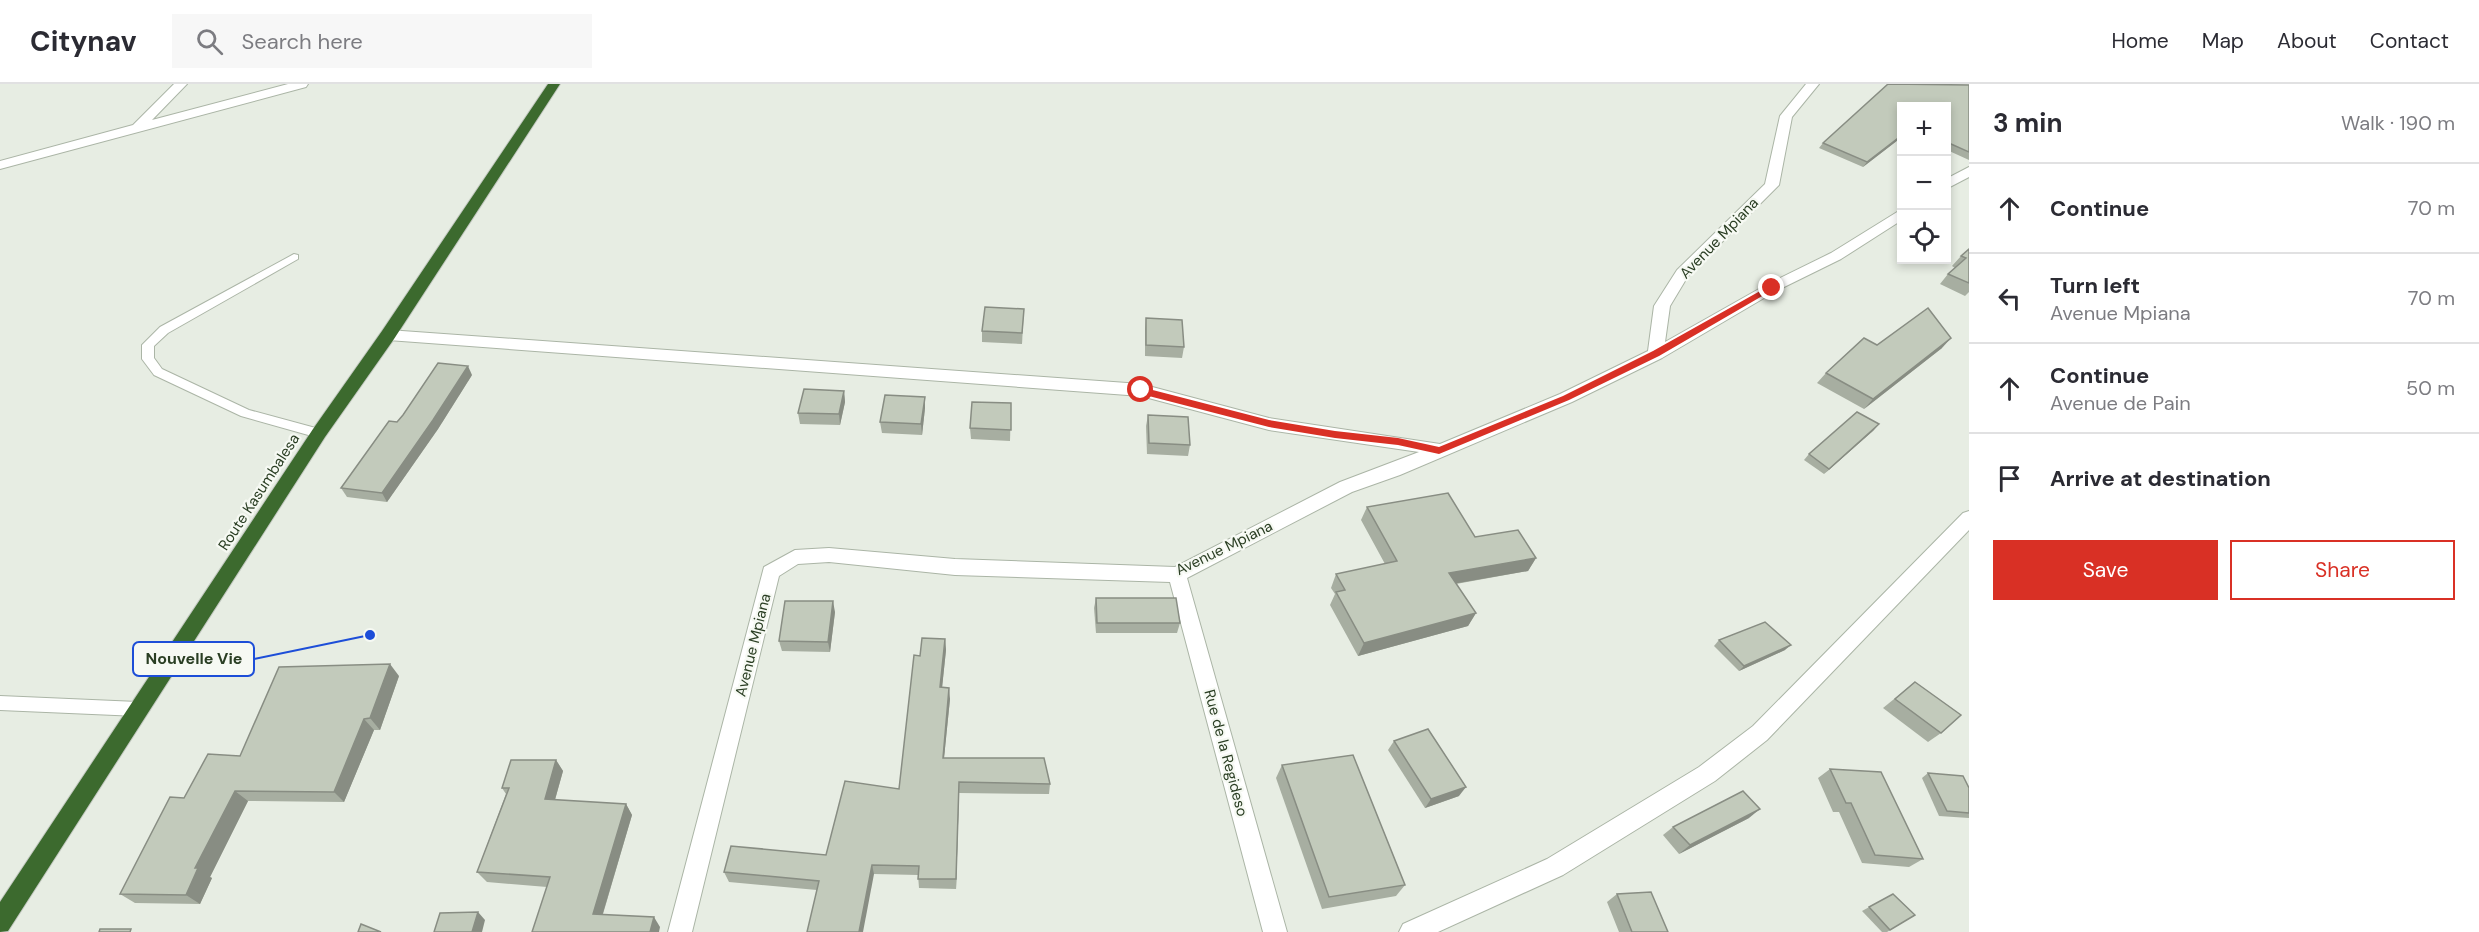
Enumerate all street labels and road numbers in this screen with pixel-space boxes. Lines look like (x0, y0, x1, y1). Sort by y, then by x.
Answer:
street label: Avenue Mpiana (1675, 193, 1763, 283)
street label: Route Kasumbalesa (214, 430, 304, 554)
street label: Avenue Mpiana (1172, 516, 1276, 580)
street label: Avenue Mpiana (731, 591, 775, 699)
street label: Rue de la Regideso (1199, 687, 1253, 819)

